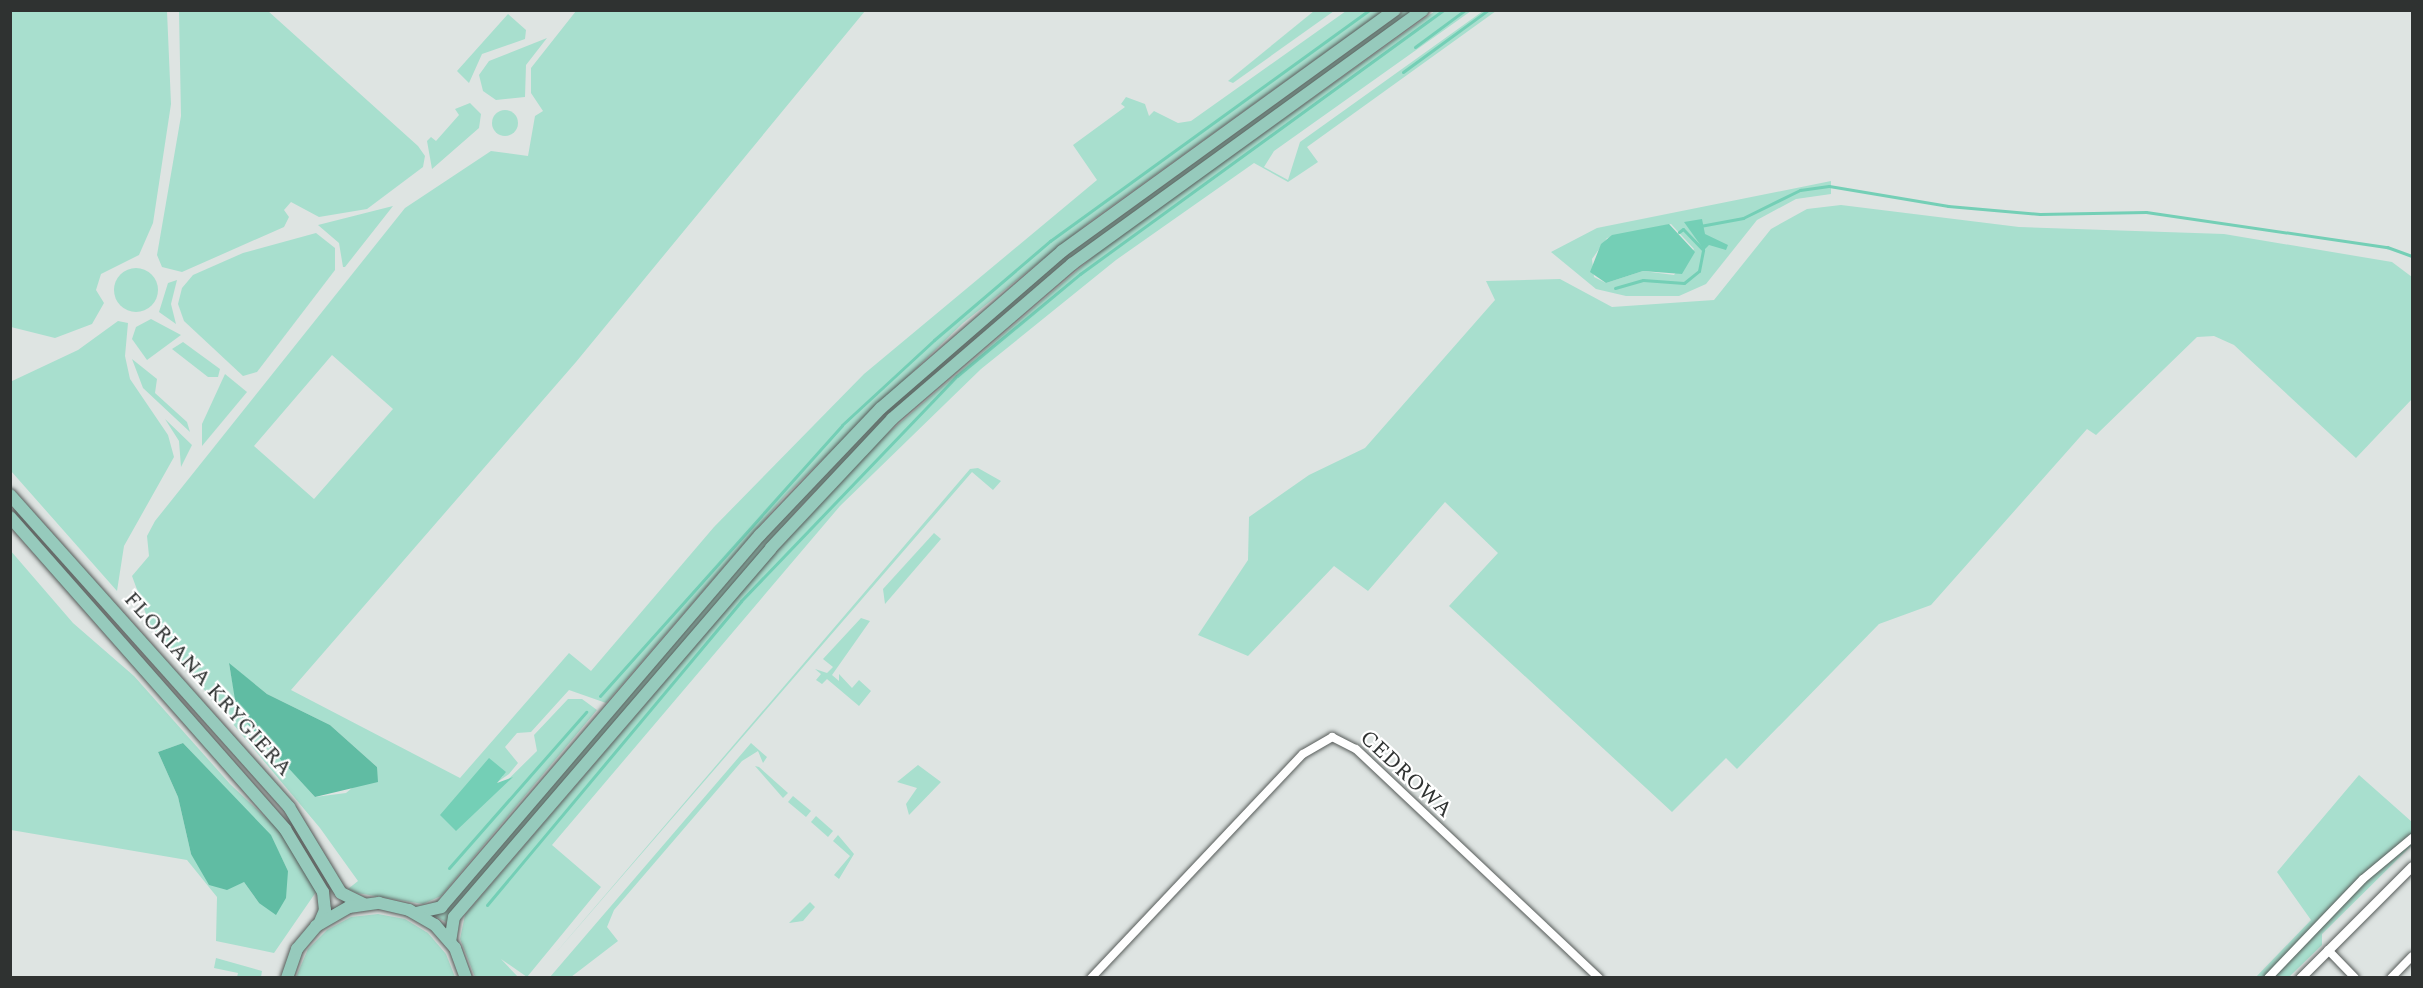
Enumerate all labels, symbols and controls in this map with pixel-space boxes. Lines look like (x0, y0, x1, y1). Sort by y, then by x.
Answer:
street label: FLORIANA KRYGIERA (118, 586, 298, 782)
street label: CEDROWA (1354, 725, 1458, 823)

